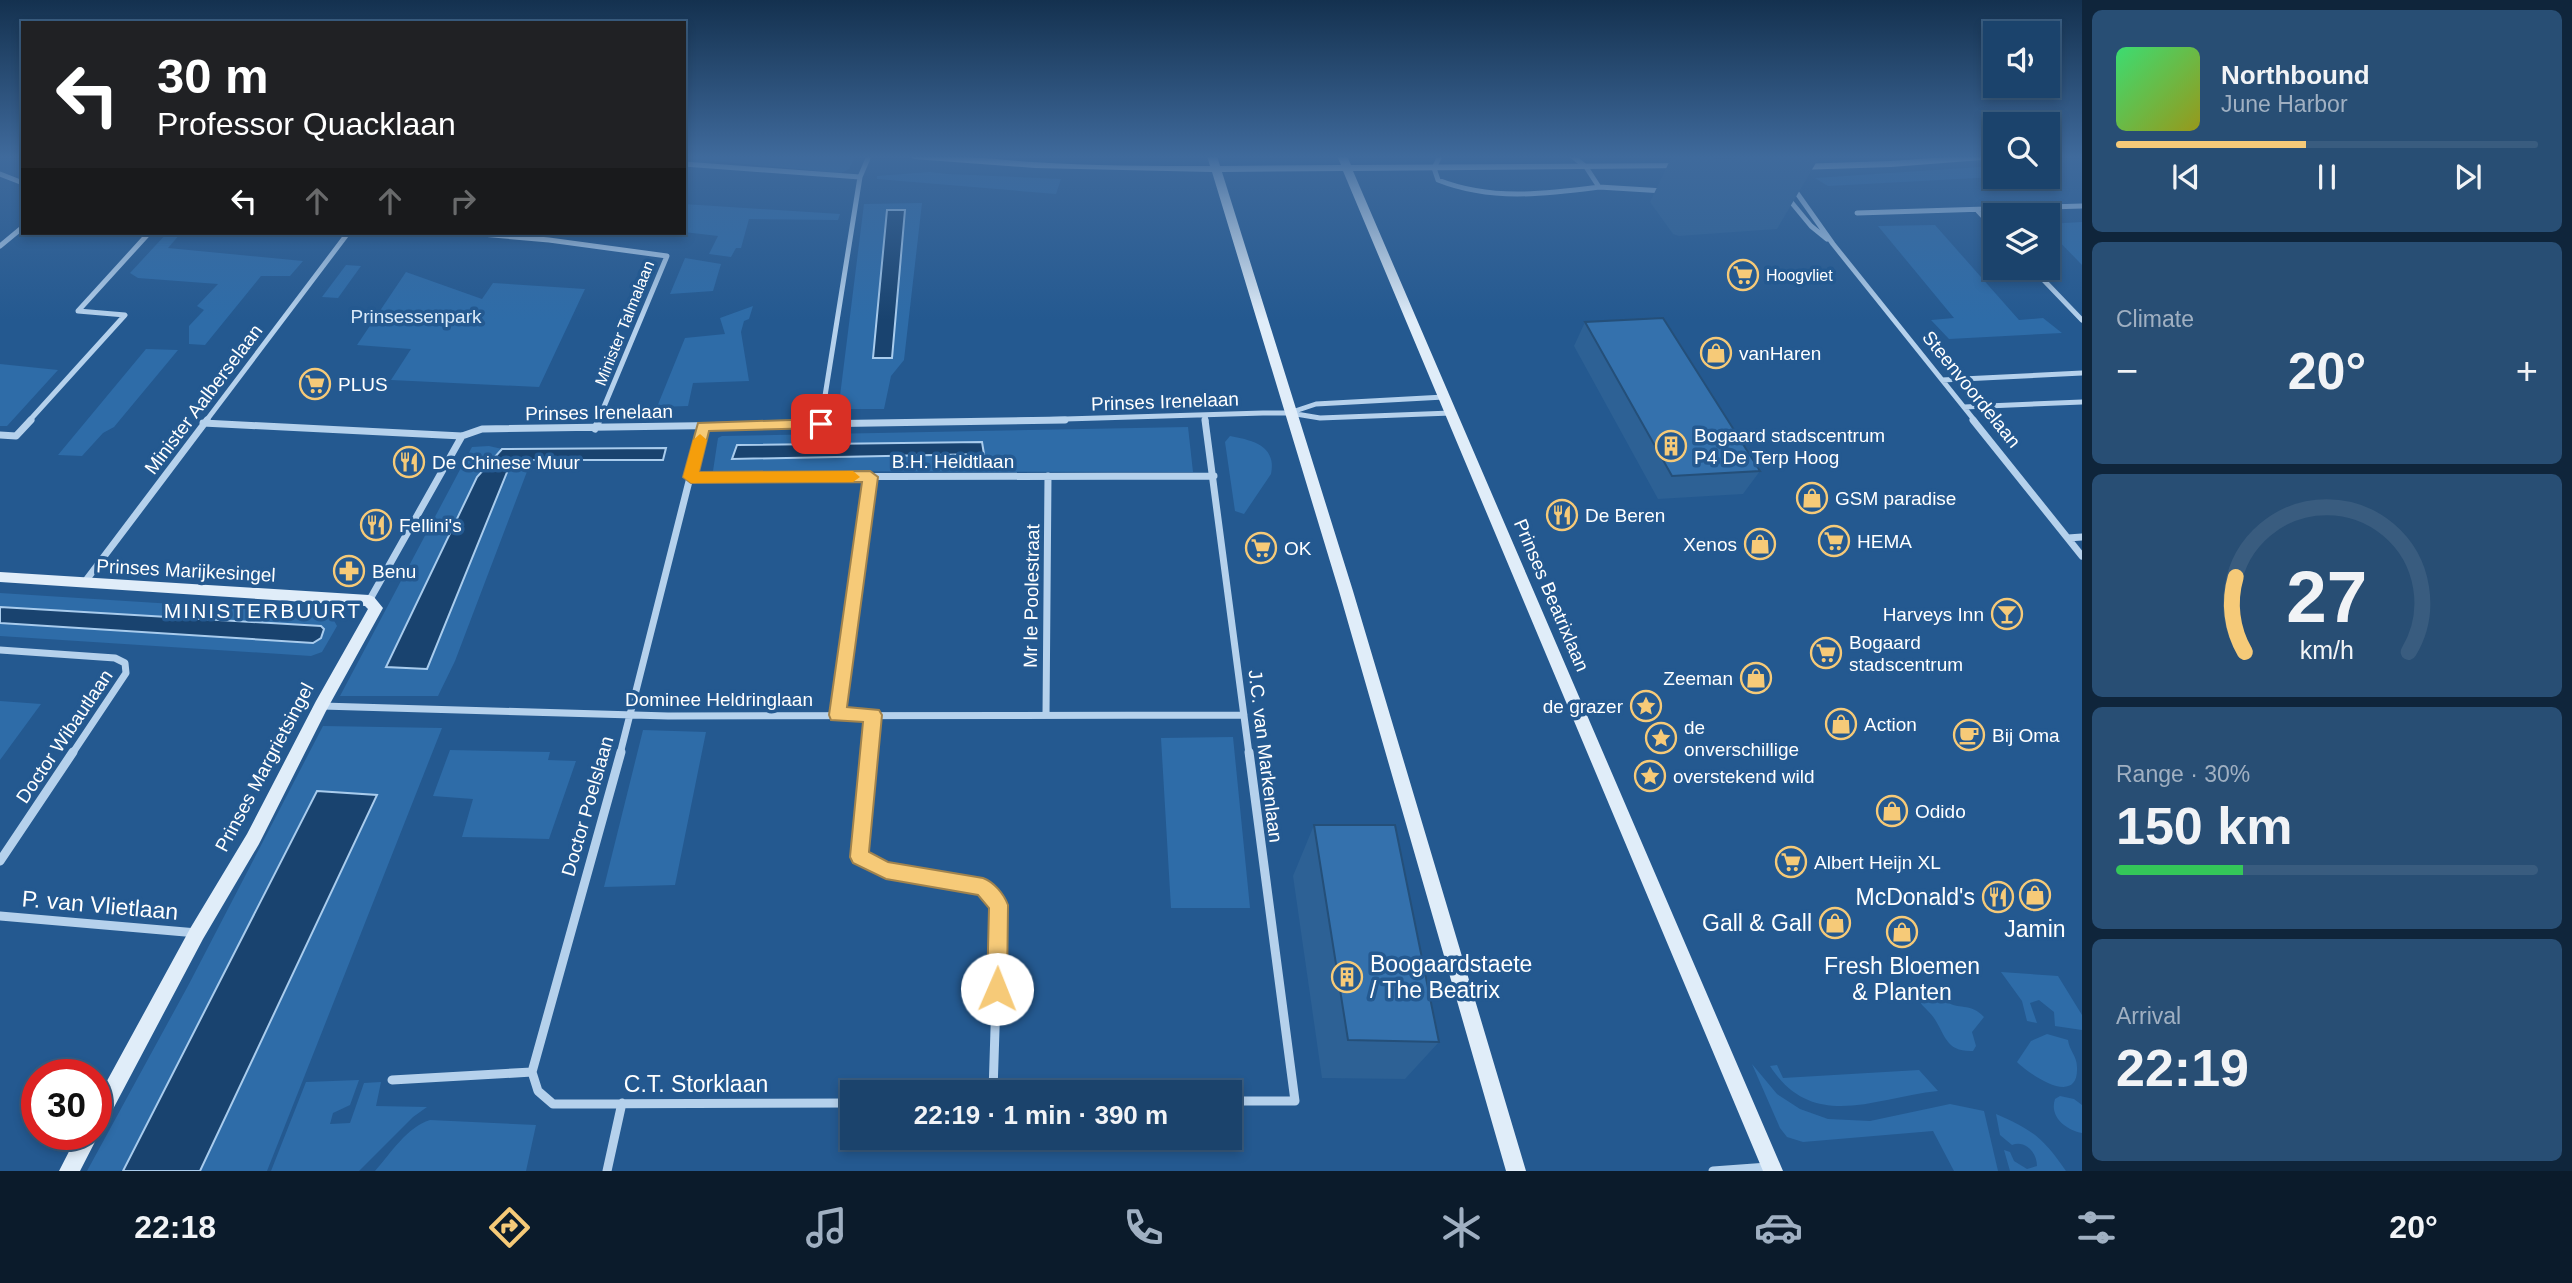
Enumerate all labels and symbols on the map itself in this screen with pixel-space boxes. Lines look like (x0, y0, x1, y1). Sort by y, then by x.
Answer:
street label: Minister Talmalaan (592, 258, 657, 388)
supermarket icon: Hoogvliet (1726, 258, 1760, 292)
place label: Hoogvliet (1766, 267, 1833, 284)
park label: Prinsessenpark (351, 306, 482, 327)
street label: Minister Aalberselaan (140, 320, 266, 478)
street label: Steenvoordelaan (1918, 327, 2025, 452)
shop icon: vanHaren (1699, 336, 1733, 370)
place label: vanHaren (1739, 343, 1821, 364)
supermarket icon: PLUS (298, 367, 332, 401)
place label: PLUS (338, 374, 388, 395)
street label: Prinses Irenelaan (1091, 388, 1239, 415)
pin (791, 394, 851, 454)
street label: Prinses Irenelaan (525, 401, 673, 424)
place label: Bogaard stadscentrum P4 De Terp Hoog (1694, 425, 1885, 468)
building icon: Bogaard stadscentrum P4 De Terp Hoog (1654, 429, 1688, 463)
restaurant icon: De Chinese Muur (392, 445, 426, 479)
street label: B.H. Heldtlaan (892, 451, 1014, 472)
place label: De Chinese Muur (432, 452, 581, 473)
shop icon: GSM paradise (1795, 481, 1829, 515)
place label: GSM paradise (1835, 488, 1956, 509)
restaurant icon: De Beren (1545, 498, 1579, 532)
place label: De Beren (1585, 505, 1665, 526)
restaurant icon: Fellini's (359, 508, 393, 542)
place label: Fellini's (399, 515, 462, 536)
street label: Prinses Beatrixlaan (1510, 516, 1593, 675)
street label: Mr le Poolestraat (1020, 523, 1043, 668)
supermarket icon: HEMA (1817, 524, 1851, 558)
shop icon: Xenos (1743, 527, 1777, 561)
supermarket icon: OK (1244, 531, 1278, 565)
place label: HEMA (1857, 531, 1912, 552)
place label: Xenos (1683, 534, 1737, 555)
place label: OK (1284, 538, 1312, 559)
pharmacy icon: Benu (332, 554, 366, 588)
street label: Prinses Marijkesingel (96, 555, 276, 586)
place label: Benu (372, 561, 416, 582)
bar icon: Harveys Inn (1990, 597, 2024, 631)
district label: MINISTERBUURT (164, 599, 362, 622)
place label: Harveys Inn (1883, 604, 1984, 625)
place label: Bogaard stadscentrum (1849, 632, 1963, 675)
supermarket icon: Bogaard stadscentrum (1809, 636, 1843, 670)
shop icon: Zeeman (1739, 661, 1773, 695)
street label: Doctor Wibautlaan (12, 666, 117, 807)
street label: J.C. van Markenlaan (1244, 668, 1287, 844)
place label: Zeeman (1663, 668, 1733, 689)
street label: Prinses Margrietsingel (211, 679, 318, 855)
street label: Dominee Heldringlaan (625, 689, 813, 710)
place icon: de grazer (1629, 689, 1663, 723)
place label: de grazer (1543, 696, 1624, 717)
shop icon: Action (1824, 707, 1858, 741)
place label: Action (1864, 714, 1917, 735)
place label: de onverschillige (1684, 717, 1799, 760)
cafe icon: Bij Oma (1952, 718, 1986, 752)
place icon: de onverschillige (1644, 721, 1678, 755)
place label: Bij Oma (1992, 725, 2060, 746)
street label: Doctor Poelslaan (557, 734, 618, 879)
place icon: overstekend wild (1633, 759, 1667, 793)
place label: overstekend wild (1673, 766, 1815, 787)
shop icon: Odido (1875, 794, 1909, 828)
place label: Odido (1915, 801, 1966, 822)
supermarket icon: Albert Heijn XL (1774, 845, 1808, 879)
place label: Albert Heijn XL (1814, 852, 1941, 873)
shop icon: Jamin (2018, 878, 2052, 912)
restaurant icon: McDonald's (1981, 880, 2015, 914)
place label: McDonald's (1856, 884, 1975, 910)
street label: P. van Vlietlaan (21, 885, 179, 925)
shop icon: Gall & Gall (1818, 906, 1852, 940)
place label: Gall & Gall (1702, 910, 1812, 936)
shop icon: Fresh Bloemen & Planten (1885, 915, 1919, 949)
place label: Jamin (2004, 916, 2066, 942)
place label: Boogaardstaete / The Beatrix (1370, 951, 1532, 1003)
position arrow (960, 952, 1034, 1026)
place label: Fresh Bloemen & Planten (1824, 953, 1980, 1005)
building icon: Boogaardstaete / The Beatrix (1330, 960, 1364, 994)
speed limit sign: 30 (21, 1059, 112, 1150)
street label: C.T. Storklaan (624, 1071, 768, 1097)

